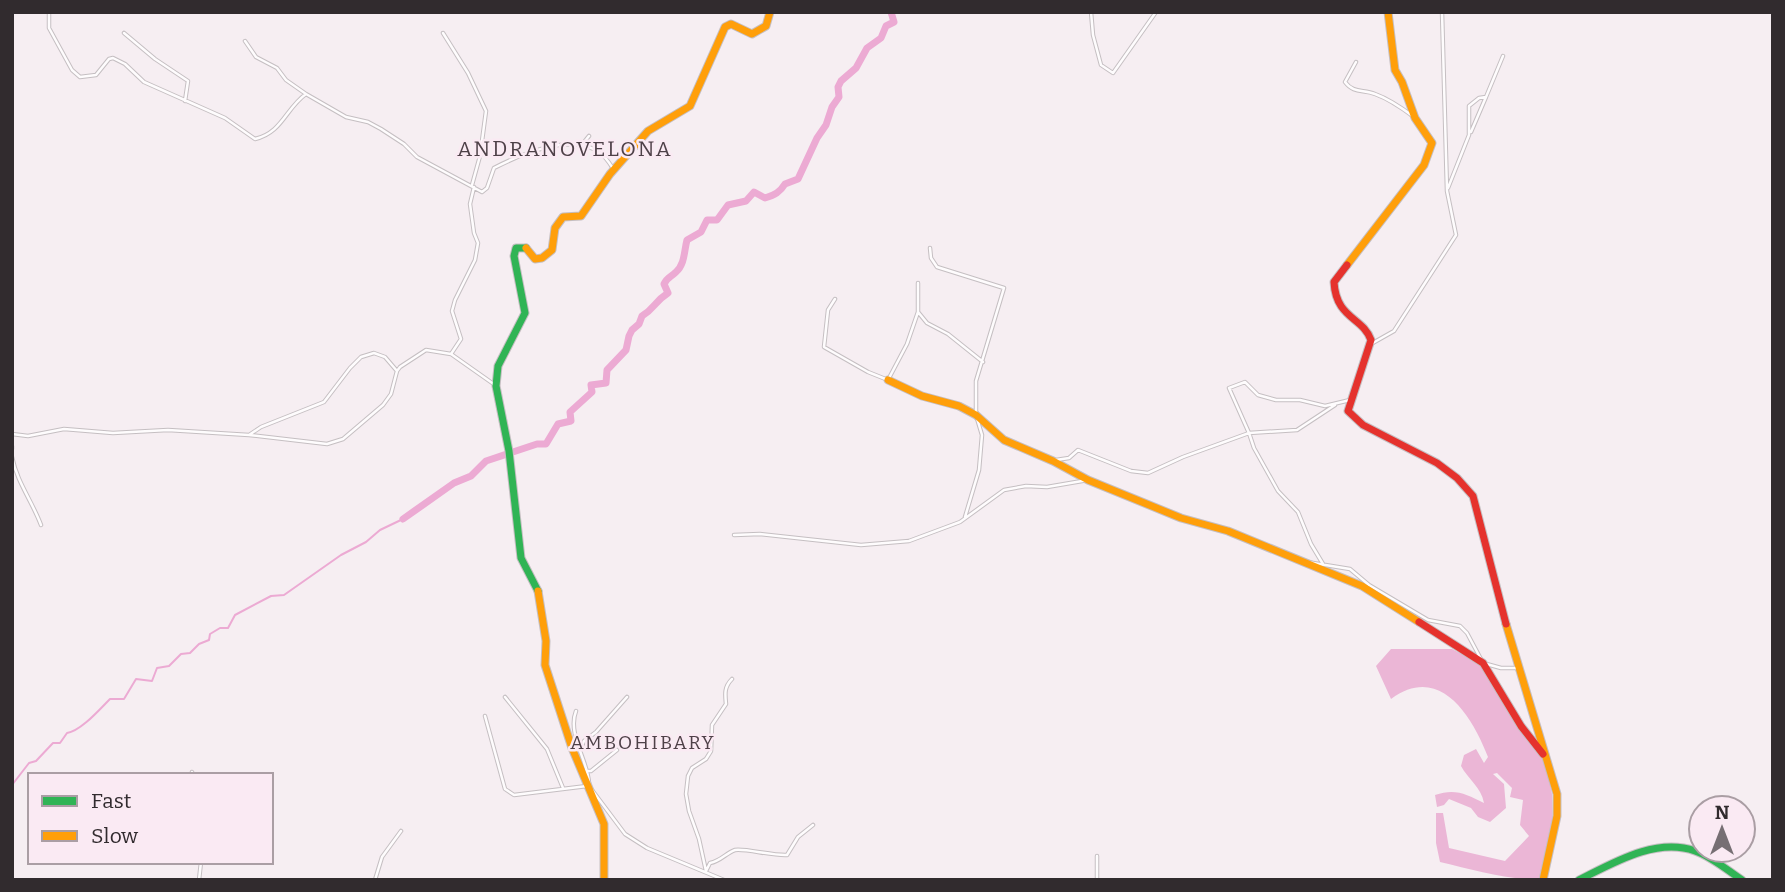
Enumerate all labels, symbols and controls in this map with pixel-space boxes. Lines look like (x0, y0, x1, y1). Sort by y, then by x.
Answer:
district label: ANDRANOVELONA (457, 136, 673, 162)
district label: AMBOHIBARY (570, 731, 716, 754)
legend (28, 773, 273, 864)
text: Fast (91, 788, 132, 814)
north arrow (1687, 794, 1757, 864)
text: N (1715, 801, 1730, 824)
text: Slow (91, 823, 138, 849)

